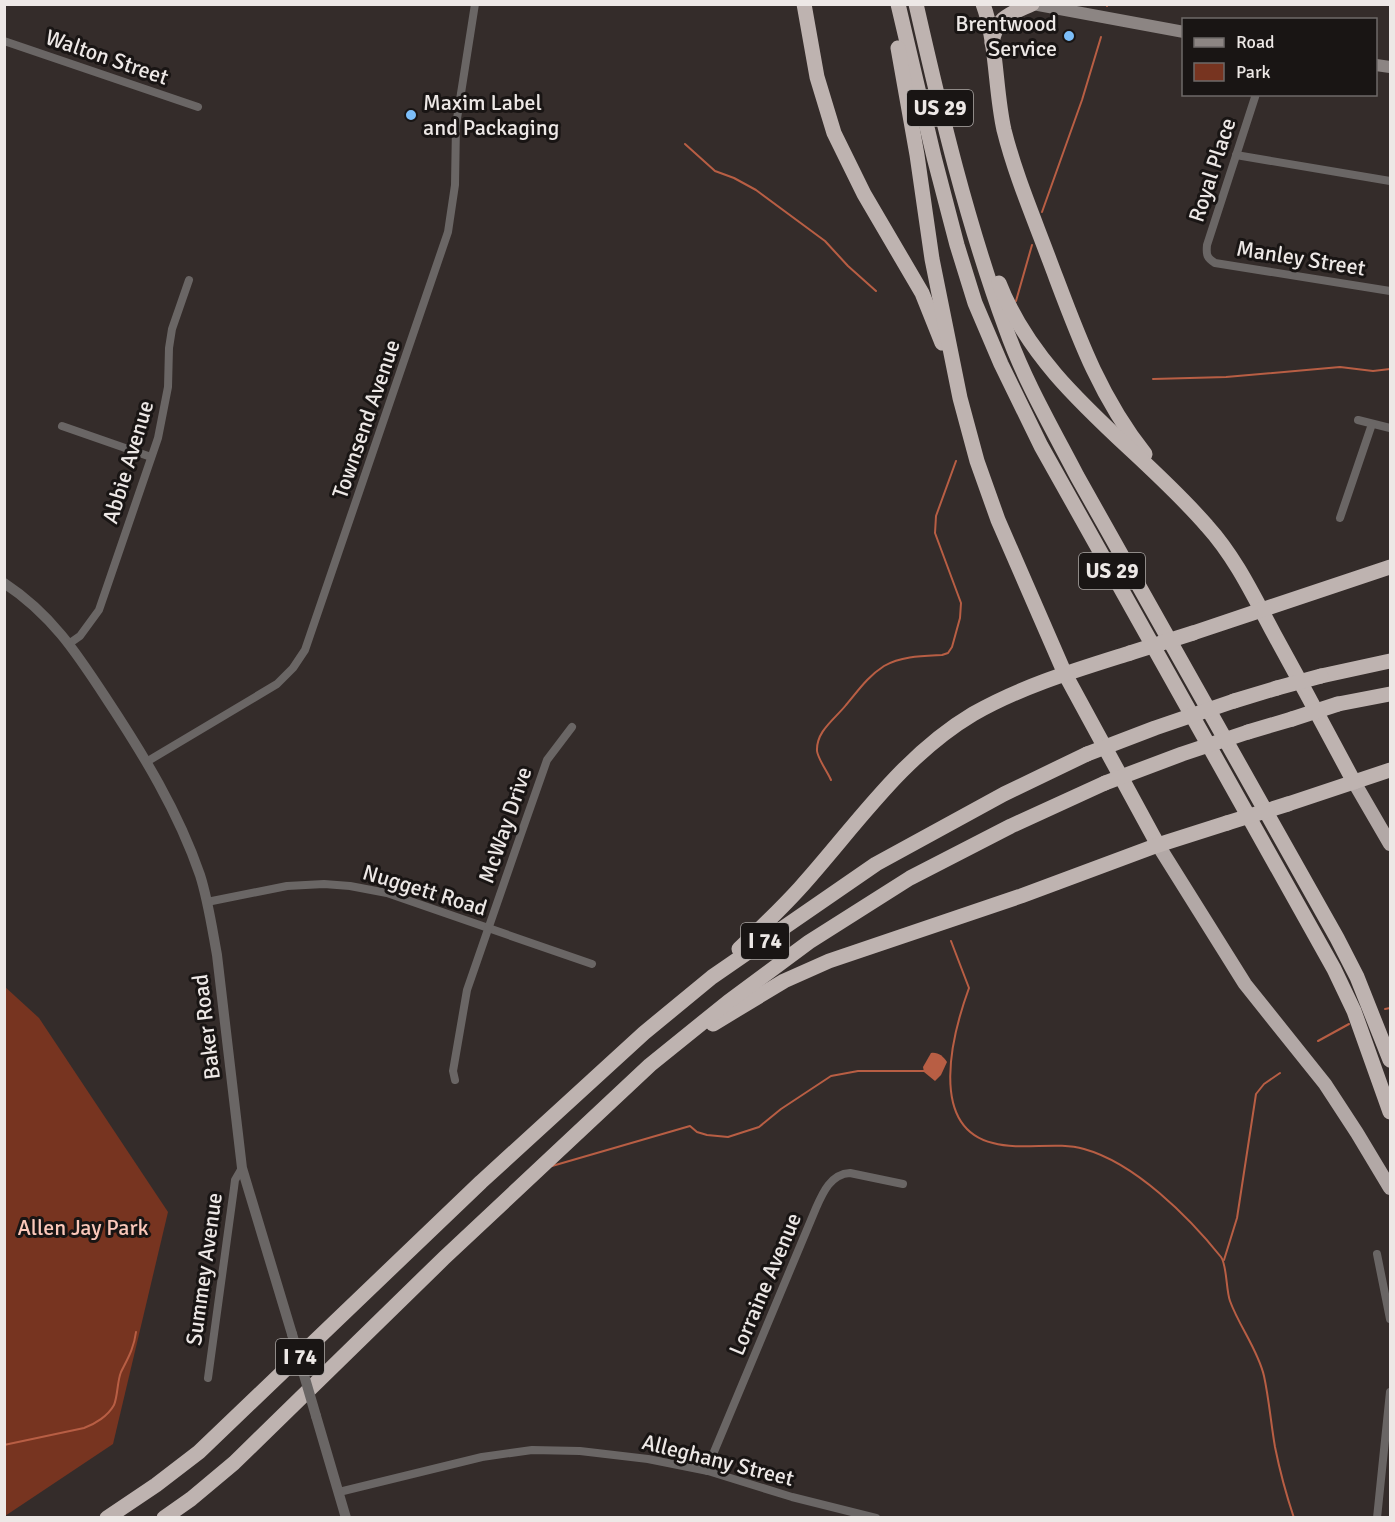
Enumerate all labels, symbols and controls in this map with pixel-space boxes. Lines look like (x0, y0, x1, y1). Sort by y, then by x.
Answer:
place label: Brentwood Service (955, 10, 1057, 62)
legend (1182, 18, 1377, 96)
street label: Walton Street (42, 23, 172, 91)
marker: Brentwood Service (1062, 29, 1076, 43)
text: Road (1236, 31, 1275, 53)
text: Park (1236, 61, 1271, 83)
place label: Maxim Label and Packaging (423, 89, 559, 141)
road number: US 29 (907, 90, 973, 126)
marker: Maxim Label and Packaging (404, 108, 418, 122)
street label: Royal Place (1183, 115, 1241, 225)
street label: Manley Street (1235, 234, 1368, 282)
street label: Townsend Avenue (326, 336, 406, 502)
street label: Abbie Avenue (96, 397, 160, 527)
road number: US 29 (1079, 553, 1145, 589)
street label: McWay Drive (472, 763, 538, 887)
street label: Nuggett Road (360, 858, 490, 922)
road number: I 74 (741, 923, 789, 959)
street label: Baker Road (186, 973, 226, 1081)
street label: Summey Avenue (180, 1191, 228, 1347)
street label: Lorraine Avenue (723, 1209, 807, 1359)
park label: Allen Jay Park (17, 1214, 149, 1241)
road number: I 74 (276, 1339, 324, 1375)
street label: Alleghany Street (639, 1428, 797, 1492)

